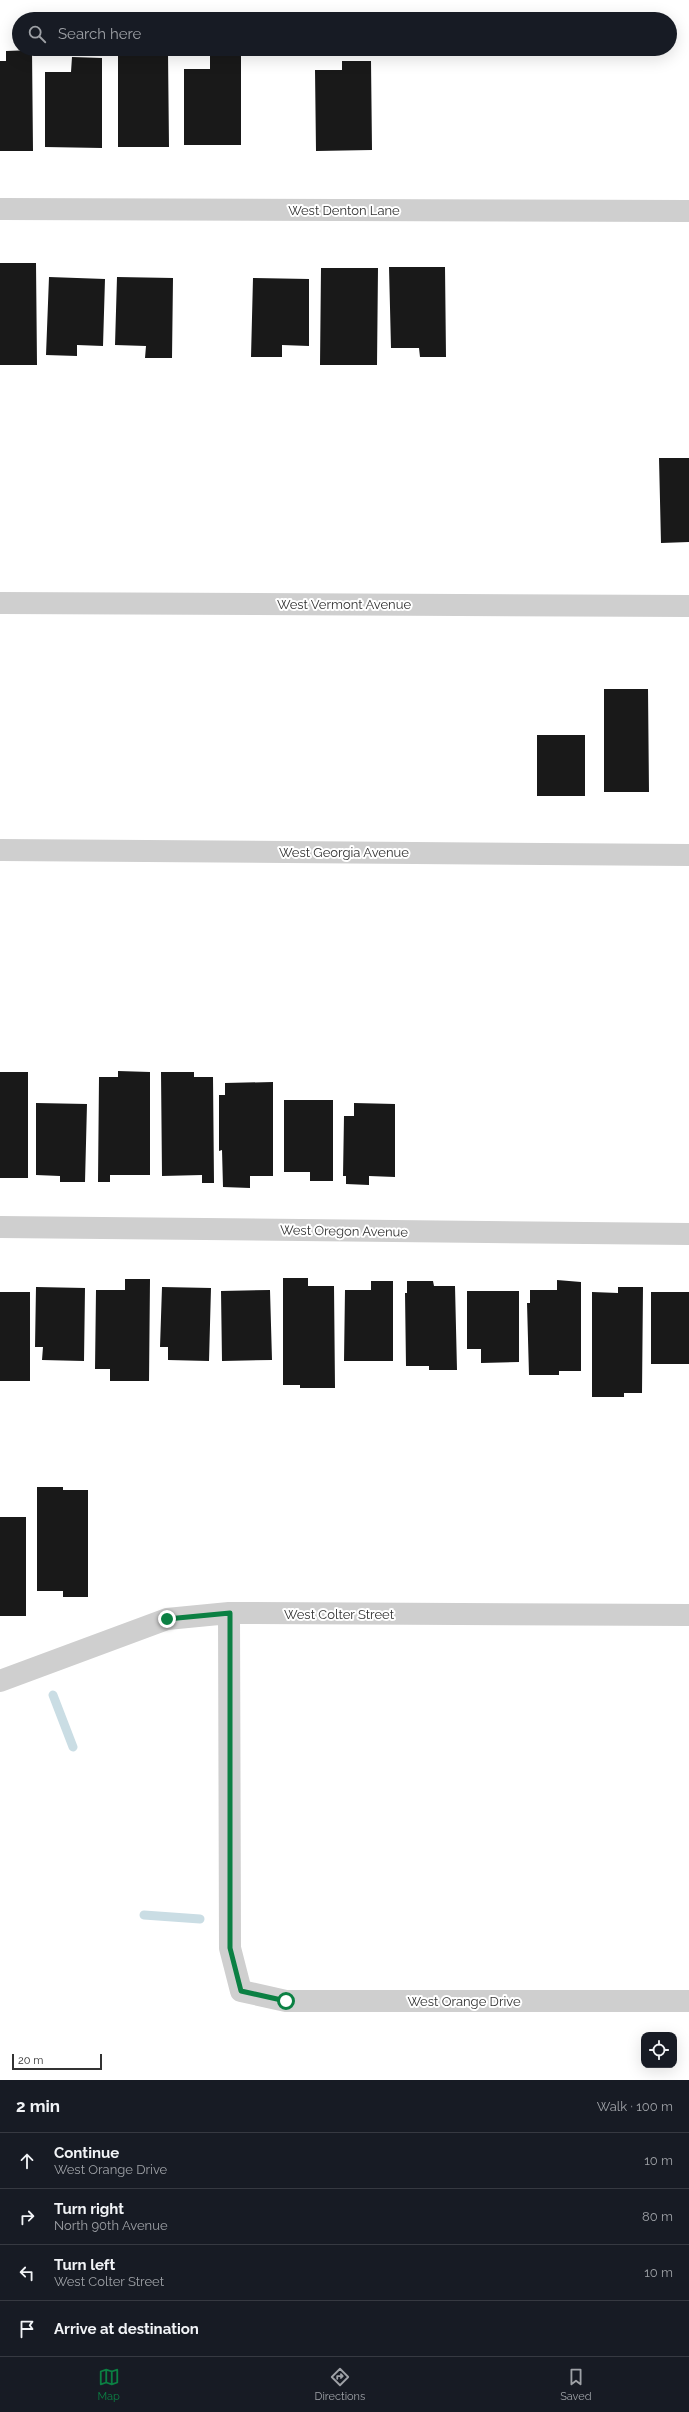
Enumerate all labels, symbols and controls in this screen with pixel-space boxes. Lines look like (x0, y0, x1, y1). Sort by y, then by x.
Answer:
search box (12, 12, 677, 56)
icon: search (26, 23, 48, 45)
text: Search here (58, 25, 141, 43)
street label: West Denton Lane (288, 203, 400, 218)
street label: West Vermont Avenue (277, 597, 411, 612)
street label: West Georgia Avenue (279, 845, 409, 860)
street label: West Oregon Avenue (280, 1222, 408, 1240)
street label: West Colter Street (284, 1607, 395, 1622)
route end (158, 1610, 176, 1628)
route start (277, 1992, 295, 2010)
street label: West Orange Drive (407, 1994, 521, 2009)
map controls (641, 2032, 677, 2068)
button: locate (641, 2032, 677, 2068)
scale bar (12, 2052, 102, 2071)
text: 20 m (18, 2054, 43, 2067)
text: 2 min (16, 2096, 60, 2116)
text: Walk · 100 m (597, 2099, 673, 2114)
text: Continue (54, 2144, 119, 2162)
icon: ahead (16, 2150, 38, 2172)
text: 10 m (644, 2153, 673, 2168)
text: West Orange Drive (54, 2162, 167, 2177)
text: Turn right (54, 2200, 124, 2218)
icon: right (16, 2206, 38, 2228)
text: 80 m (642, 2209, 673, 2224)
text: North 90th Avenue (54, 2218, 168, 2233)
text: Turn left (54, 2256, 115, 2274)
icon: left (16, 2262, 38, 2284)
text: 10 m (644, 2265, 673, 2280)
text: West Colter Street (54, 2274, 164, 2289)
icon: arrive (16, 2318, 38, 2340)
text: Arrive at destination (54, 2320, 199, 2338)
tab: Map (97, 2366, 120, 2403)
tab: Directions (315, 2366, 365, 2403)
tab: Saved (560, 2366, 592, 2403)

